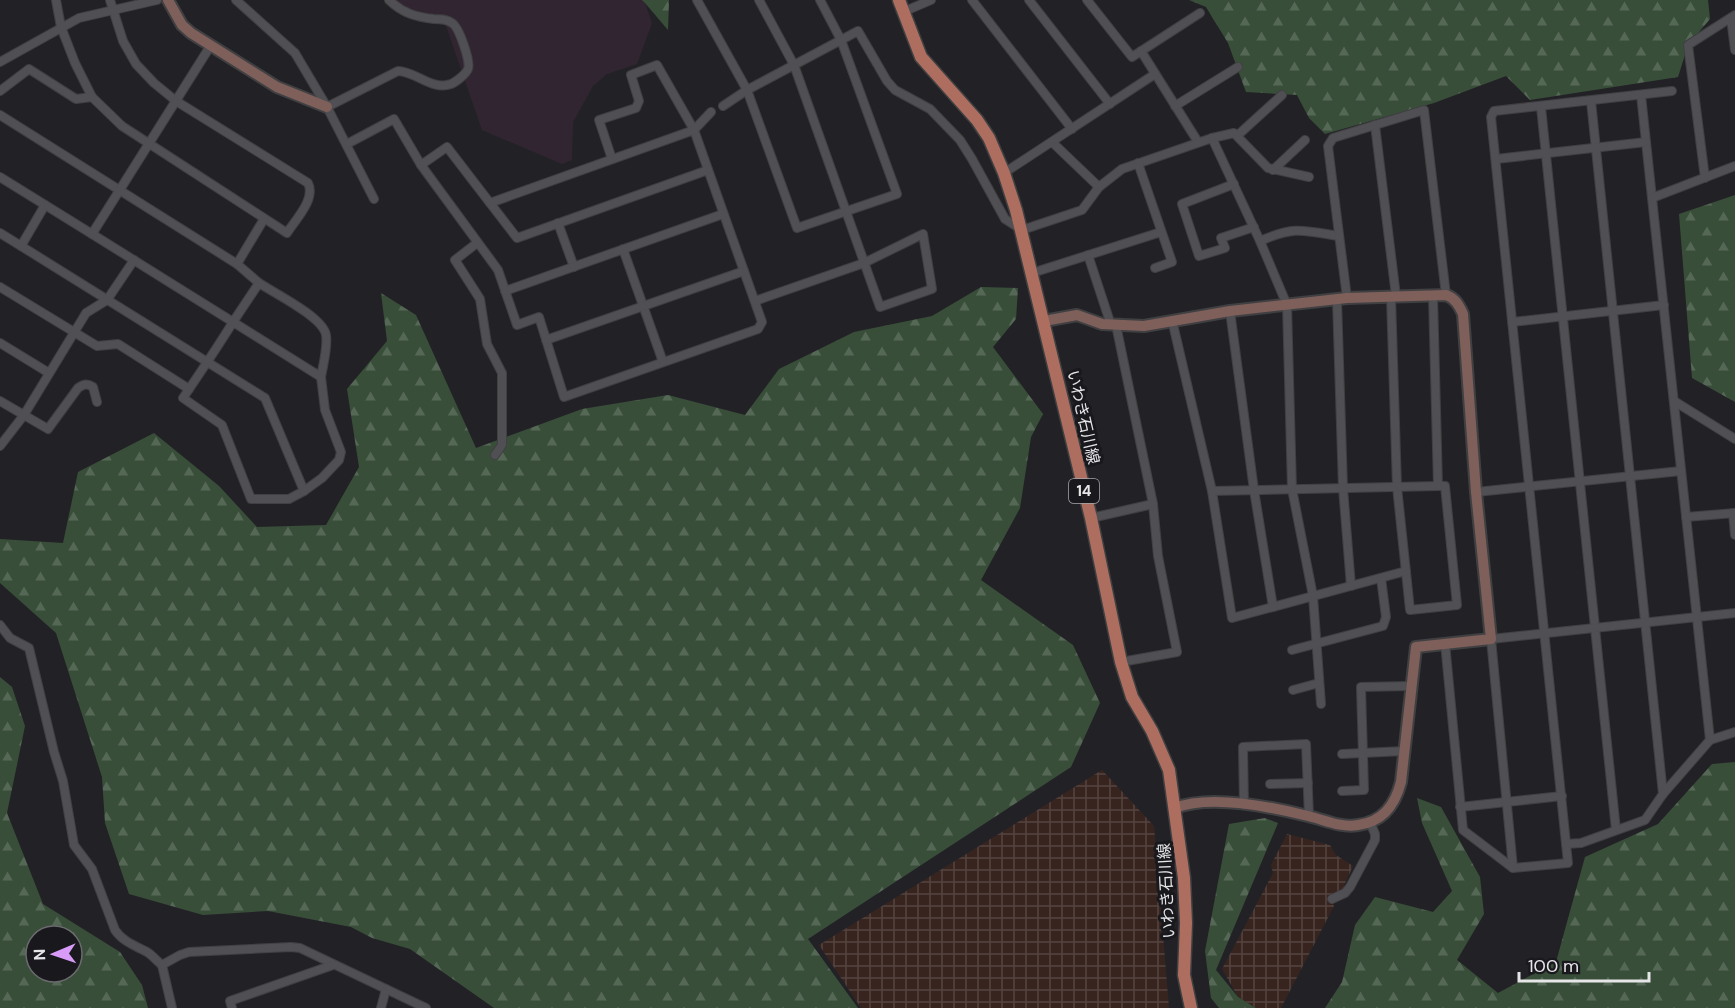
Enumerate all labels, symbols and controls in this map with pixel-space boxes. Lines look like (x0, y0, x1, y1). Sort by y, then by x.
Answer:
street label: いわき石川線 (1062, 368, 1105, 466)
road number: 14 (1069, 479, 1099, 503)
street label: いわき石川線 (1154, 842, 1179, 939)
north arrow (24, 924, 84, 984)
scale bar (1519, 945, 1650, 983)
text: N (29, 948, 50, 961)
text: 100 m (1528, 954, 1579, 978)

